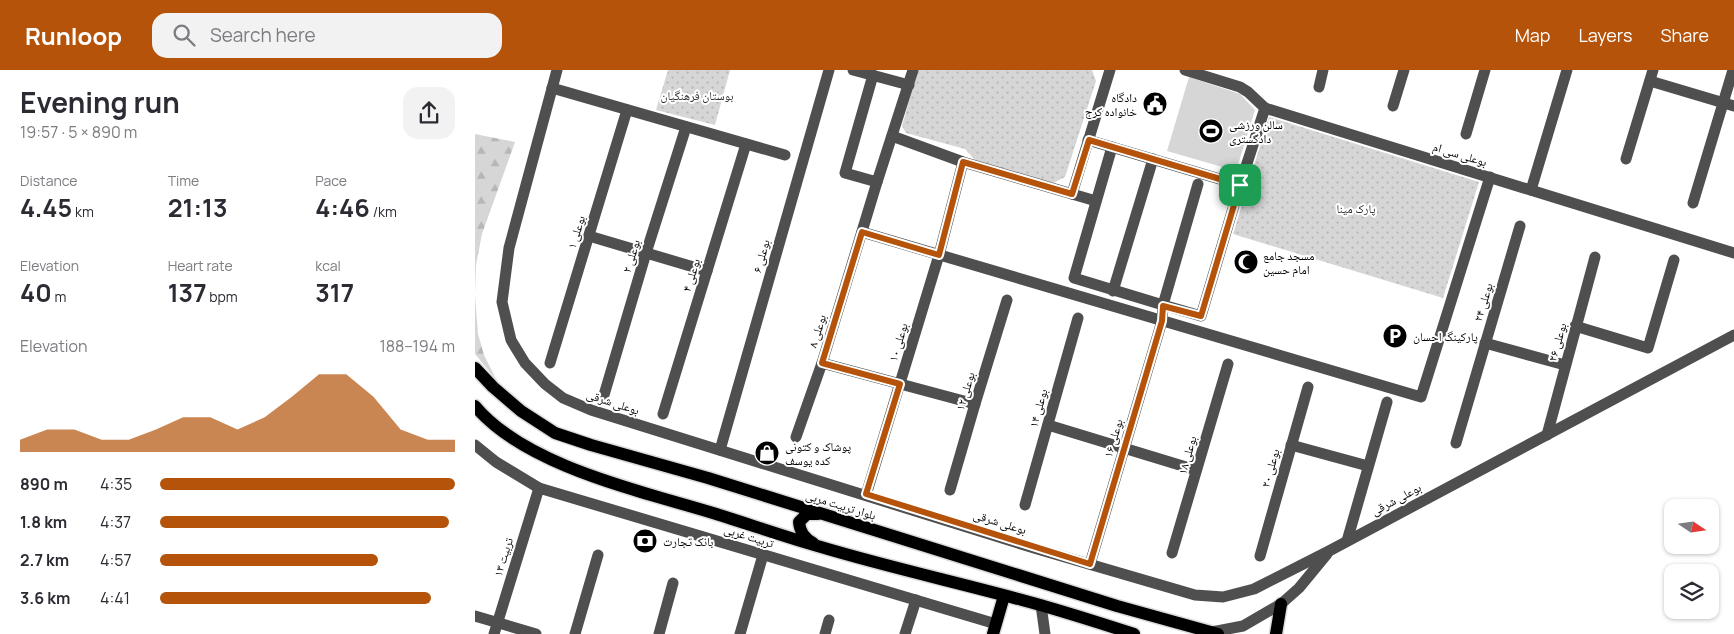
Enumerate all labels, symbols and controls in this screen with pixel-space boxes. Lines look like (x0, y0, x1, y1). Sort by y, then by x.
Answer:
search box (152, 13, 502, 58)
text: Runloop (25, 19, 122, 52)
icon: search (170, 21, 198, 49)
text: Search here (210, 22, 316, 48)
text: Map (1515, 23, 1550, 47)
text: Layers (1578, 23, 1632, 47)
text: Share (1660, 23, 1709, 47)
text: Evening run (20, 83, 180, 121)
button: share (403, 87, 455, 139)
park label: بوستان فرهنگیان (661, 87, 734, 104)
place label: دادگاه خانواده کرج (1085, 89, 1137, 120)
public building icon: دادگاه خانواده کرج (1142, 91, 1168, 117)
place label: سالن ورزشی دادگستری (1229, 116, 1283, 147)
sports icon: سالن ورزشی دادگستری (1198, 118, 1224, 144)
text: 19:57 · 5 × 890 m (20, 121, 137, 143)
street label: بوعلی سی ام (1431, 138, 1489, 170)
pin (1219, 164, 1261, 206)
text: Distance (20, 171, 77, 190)
text: Time (168, 171, 199, 190)
text: Pace (315, 171, 347, 190)
icon: arrive (1226, 171, 1254, 199)
text: 4.45 (20, 190, 72, 225)
text: 21:13 (168, 190, 228, 225)
text: 4:46 (315, 190, 370, 225)
park label: پارک مینا (1336, 200, 1376, 217)
text: km (72, 202, 94, 221)
text: /km (370, 202, 397, 221)
street label: بوعلی ۱ (563, 213, 589, 251)
street label: بوعلی ۲ (618, 237, 644, 275)
street label: بوعلی ۶ (748, 237, 774, 275)
place label: مسجد جامع امام حسین (1263, 247, 1314, 278)
mosque icon: مسجد جامع امام حسین (1233, 249, 1259, 275)
text: Elevation (20, 256, 79, 275)
text: Heart rate (168, 256, 233, 275)
text: kcal (315, 256, 341, 275)
street label: بوعلی ۴ (678, 256, 704, 294)
text: 40 (20, 275, 52, 310)
text: 137 (168, 275, 206, 310)
text: 317 (315, 275, 354, 310)
street label: بوعلی ۲۴ (1469, 281, 1497, 323)
text: m (52, 287, 66, 306)
text: bpm (206, 287, 238, 306)
street label: بوعلی ۸ (804, 312, 830, 350)
street label: بوعلی ۱۰ (884, 321, 912, 363)
street label: بوعلی ۲۶ (1543, 321, 1571, 363)
parking icon: پارکینگ احسان (1382, 323, 1408, 349)
place label: پارکینگ احسان (1413, 328, 1478, 345)
text: Elevation (20, 335, 88, 357)
text: 188–194 m (379, 335, 455, 357)
street label: بوعلی ۱۲ (951, 370, 979, 412)
street label: بوعلی شرقی (584, 385, 642, 419)
street label: بوعلی ۱۴ (1024, 387, 1052, 429)
street label: بوعلی ۱۶ (1099, 417, 1127, 459)
street label: بوعلی ۱۸ (1173, 434, 1201, 476)
place label: پوشاک و کتونی کده یوسف (785, 438, 852, 469)
shop icon: پوشاک و کتونی کده یوسف (754, 440, 780, 466)
street label: بوعلی ۲۰ (1256, 447, 1284, 489)
text: 890 m (20, 473, 68, 495)
text: 4:35 (100, 473, 132, 495)
street label: بوعلی شرقی (1368, 479, 1424, 519)
street label: بلوار تربیت مربی (804, 486, 878, 524)
north arrow (1664, 499, 1719, 554)
map controls (1664, 499, 1719, 619)
street label: بوعلی شرقی (971, 506, 1029, 538)
text: 1.8 km (20, 511, 67, 533)
text: 4:37 (100, 511, 131, 533)
street label: تربیت غربی (722, 520, 776, 552)
bank icon: بانک تجارت (632, 528, 658, 554)
place label: بانک تجارت (663, 533, 713, 550)
street label: تربیت ۱۳ (489, 535, 517, 578)
text: 2.7 km (20, 549, 69, 571)
text: 4:57 (100, 549, 132, 571)
button: layers (1664, 564, 1719, 619)
text: 3.6 km (20, 587, 70, 609)
text: 4:41 (100, 587, 130, 609)

